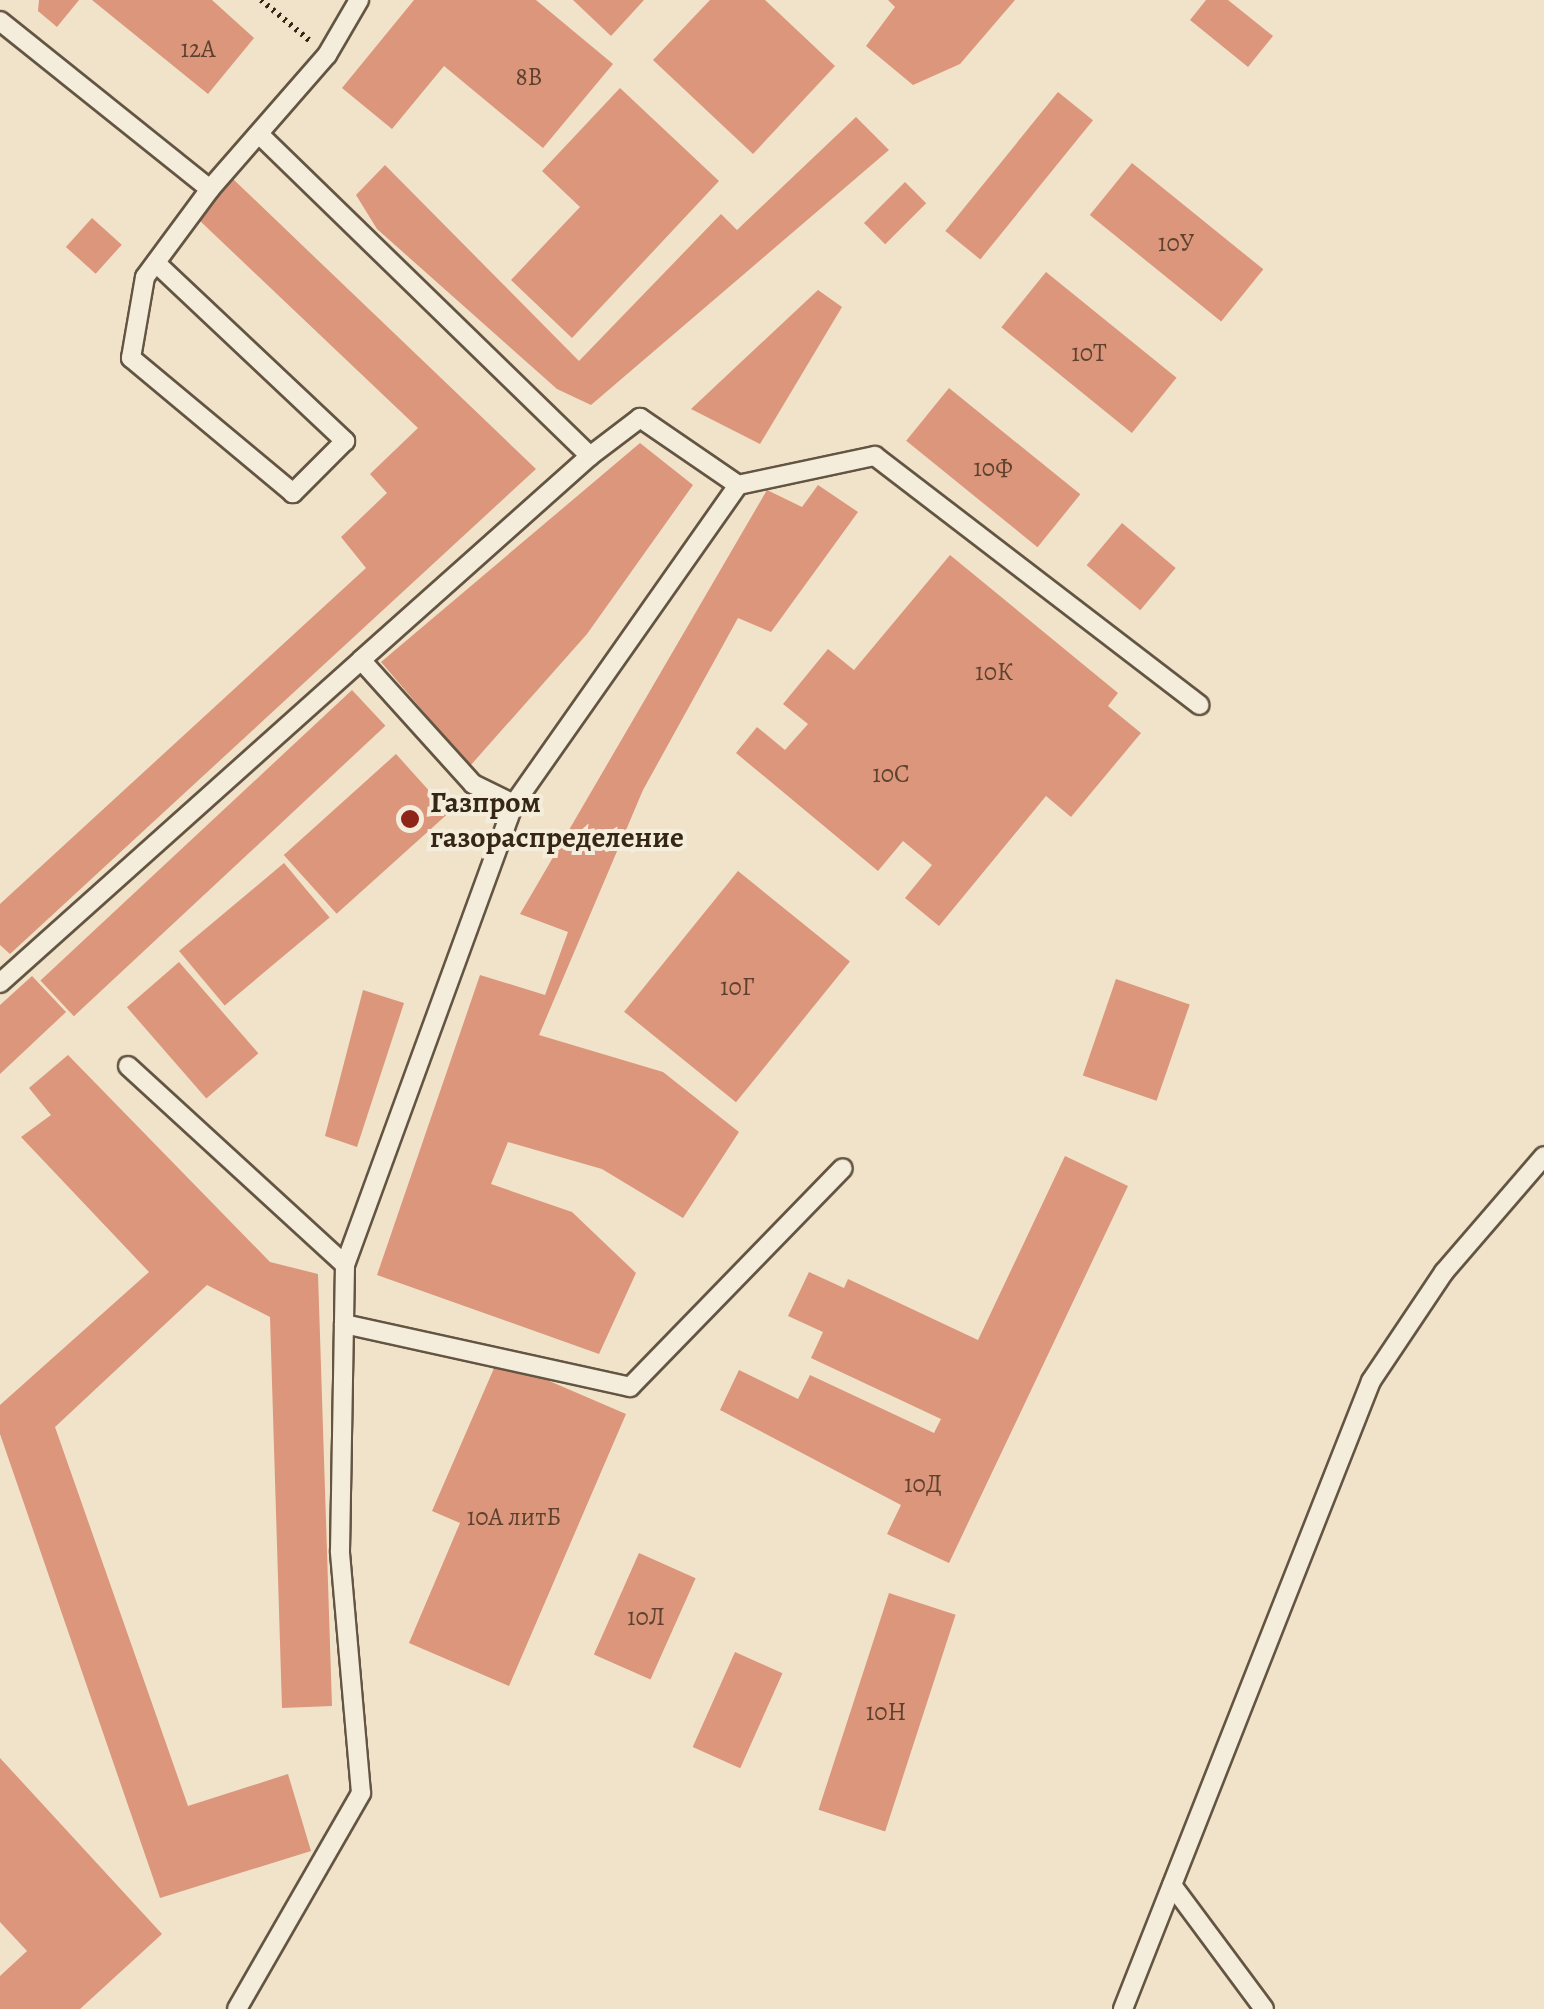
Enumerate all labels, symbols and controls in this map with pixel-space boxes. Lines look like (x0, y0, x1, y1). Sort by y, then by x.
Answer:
house number: 12А (180, 34, 216, 64)
house number: 8В (515, 62, 543, 92)
house number: 10У (1158, 228, 1194, 258)
house number: 10Т (1071, 338, 1107, 368)
house number: 10Ф (973, 453, 1013, 483)
house number: 10К (975, 657, 1013, 687)
house number: 10С (872, 759, 910, 789)
place label: Газпром газораспределение (430, 784, 684, 854)
marker: Газпром газораспределение (399, 808, 421, 830)
house number: 10Г (720, 972, 754, 1002)
house number: 10Д (904, 1469, 942, 1499)
house number: 10А литБ (467, 1502, 561, 1532)
house number: 10Л (627, 1602, 665, 1632)
house number: 10Н (866, 1697, 906, 1727)

